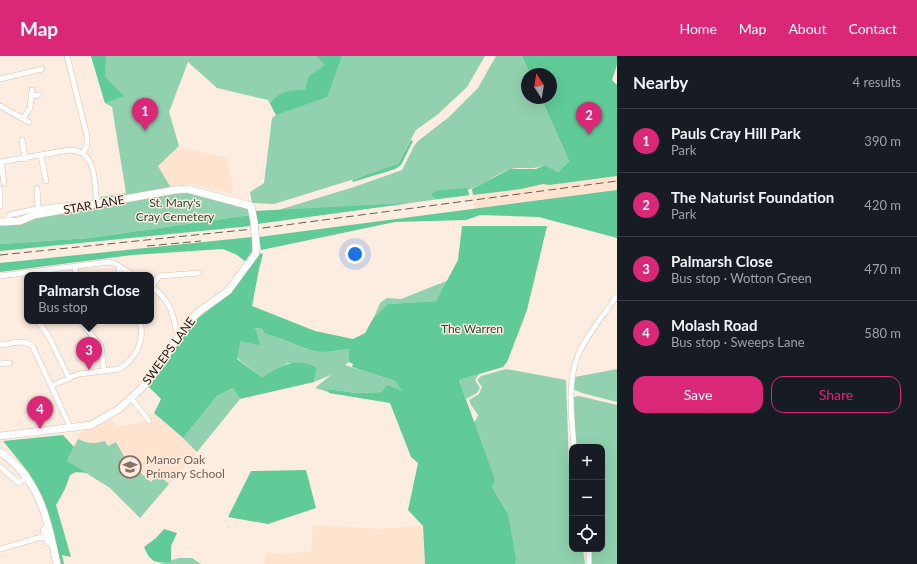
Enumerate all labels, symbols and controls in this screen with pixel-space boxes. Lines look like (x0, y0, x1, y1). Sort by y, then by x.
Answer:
text: Map (20, 17, 58, 40)
text: Home (679, 20, 717, 37)
text: Map (739, 20, 766, 37)
text: About (788, 20, 826, 37)
text: Contact (848, 20, 897, 37)
north arrow (521, 68, 557, 104)
text: Nearby (633, 72, 688, 93)
text: 4 results (853, 74, 901, 90)
pin: 1 (132, 98, 158, 131)
pin: 2 (576, 102, 602, 135)
text: Pauls Cray Hill Park (671, 124, 801, 142)
text: 1 (642, 133, 650, 149)
text: 390 m (864, 133, 901, 149)
text: Park (671, 142, 696, 158)
text: The Naturist Foundation (671, 188, 834, 206)
street label: STAR LANE (62, 192, 126, 217)
park label: St. Mary's Cray Cemetery (136, 195, 215, 224)
text: 2 (642, 197, 650, 213)
text: 420 m (864, 197, 901, 213)
text: Park (671, 206, 696, 222)
your location (345, 244, 365, 264)
text: Palmarsh Close (671, 252, 773, 270)
text: 3 (642, 261, 650, 277)
text: 470 m (864, 261, 901, 277)
text: Bus stop · Wotton Green (671, 270, 812, 286)
popup (24, 272, 154, 324)
text: Palmarsh Close (38, 281, 140, 299)
text: Bus stop (38, 299, 88, 315)
street label: SWEEPS LANE (139, 314, 198, 387)
text: Molash Road (671, 316, 757, 334)
park label: The Warren (441, 321, 503, 336)
text: 4 (642, 325, 650, 341)
text: 580 m (864, 325, 901, 341)
text: Bus stop · Sweeps Lane (671, 334, 805, 350)
pin: 3 (76, 337, 102, 370)
button: Save (633, 376, 763, 413)
button: Share (771, 376, 901, 413)
pin: 4 (27, 396, 53, 429)
map controls (569, 444, 605, 552)
button: + (569, 444, 605, 480)
place label: Manor Oak Primary School (146, 452, 225, 481)
school or university icon: Manor Oak Primary School (117, 454, 143, 480)
button: − (569, 480, 605, 516)
button: locate (569, 516, 605, 552)

